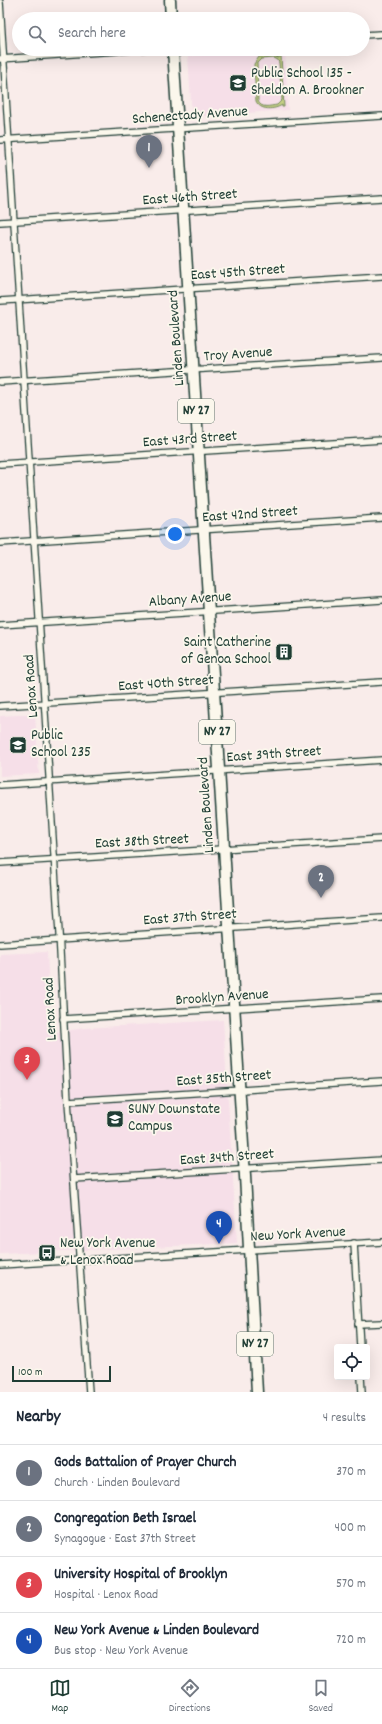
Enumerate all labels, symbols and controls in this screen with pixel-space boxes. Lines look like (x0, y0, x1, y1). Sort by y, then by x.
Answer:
search box (12, 12, 370, 56)
icon: search (26, 23, 48, 45)
text: Search here (58, 23, 126, 45)
place label: Public School 135 - Sheldon A. Brookner (251, 63, 365, 102)
school or university icon: Public School 135 - Sheldon A. Brookner (228, 73, 248, 93)
street label: Schenectady Avenue (131, 101, 249, 131)
pin: 1 (136, 135, 162, 168)
street label: East 46th Street (142, 184, 239, 212)
street label: East 45th Street (190, 259, 286, 287)
street label: Linden Boulevard (163, 289, 191, 387)
street label: Troy Avenue (203, 342, 273, 368)
road number: NY 27 (178, 399, 214, 423)
street label: East 43rd Street (142, 426, 238, 454)
street label: East 42nd Street (201, 501, 299, 529)
your location (165, 524, 185, 544)
street label: Albany Avenue (148, 586, 232, 614)
place label: Saint Catherine of Genoa School (181, 632, 271, 671)
building icon: Saint Catherine of Genoa School (274, 642, 294, 662)
street label: Lenox Road (19, 654, 45, 718)
street label: East 40th Street (117, 670, 215, 698)
road number: NY 27 (199, 720, 235, 744)
place label: Public School 235 (31, 725, 91, 764)
school or university icon: Public School 235 (8, 735, 28, 755)
street label: East 39th Street (226, 741, 323, 769)
street label: Linden Boulevard (193, 756, 221, 854)
street label: East 38th Street (94, 829, 190, 855)
pin: 2 (308, 865, 334, 898)
street label: East 37th Street (142, 904, 238, 932)
street label: Lenox Road (38, 977, 64, 1041)
street label: Brooklyn Avenue (175, 984, 270, 1012)
pin: 3 (14, 1047, 40, 1080)
street label: East 35th Street (176, 1065, 273, 1093)
place label: SUNY Downstate Campus (128, 1099, 221, 1138)
school or university icon: SUNY Downstate Campus (105, 1109, 125, 1129)
street label: East 34th Street (179, 1144, 275, 1172)
pin: 4 (206, 1211, 232, 1244)
street label: New York Avenue (250, 1221, 347, 1248)
place label: New York Avenue & Lenox Road (60, 1233, 156, 1272)
bus stop icon: New York Avenue & Lenox Road (37, 1243, 57, 1263)
road number: NY 27 (237, 1332, 273, 1356)
map controls (334, 1344, 370, 1380)
button: locate (334, 1344, 370, 1380)
scale bar (12, 1364, 111, 1383)
text: 100 m (18, 1365, 42, 1381)
text: Nearby (16, 1406, 60, 1430)
text: 4 results (323, 1409, 366, 1428)
text: Gods Battalion of Prayer Church (54, 1452, 236, 1474)
text: 1 (28, 1463, 30, 1482)
text: 370 m (336, 1463, 366, 1482)
text: Church · Linden Boulevard (54, 1474, 180, 1493)
text: Congregation Beth Israel (54, 1508, 196, 1530)
text: 2 (26, 1519, 32, 1538)
text: 400 m (335, 1519, 366, 1538)
text: Synagogue · East 37th Street (54, 1530, 196, 1549)
text: University Hospital of Brooklyn (54, 1564, 227, 1586)
text: 3 (26, 1575, 32, 1594)
text: 570 m (336, 1575, 366, 1594)
text: Hospital · Lenox Road (54, 1586, 158, 1605)
text: New York Avenue & Linden Boulevard (54, 1620, 259, 1642)
text: 4 (26, 1631, 32, 1650)
text: 720 m (336, 1631, 366, 1650)
text: Bus stop · New York Avenue (54, 1642, 188, 1661)
tab: Map (49, 1677, 71, 1717)
tab: Directions (169, 1677, 211, 1717)
tab: Saved (308, 1677, 333, 1717)

